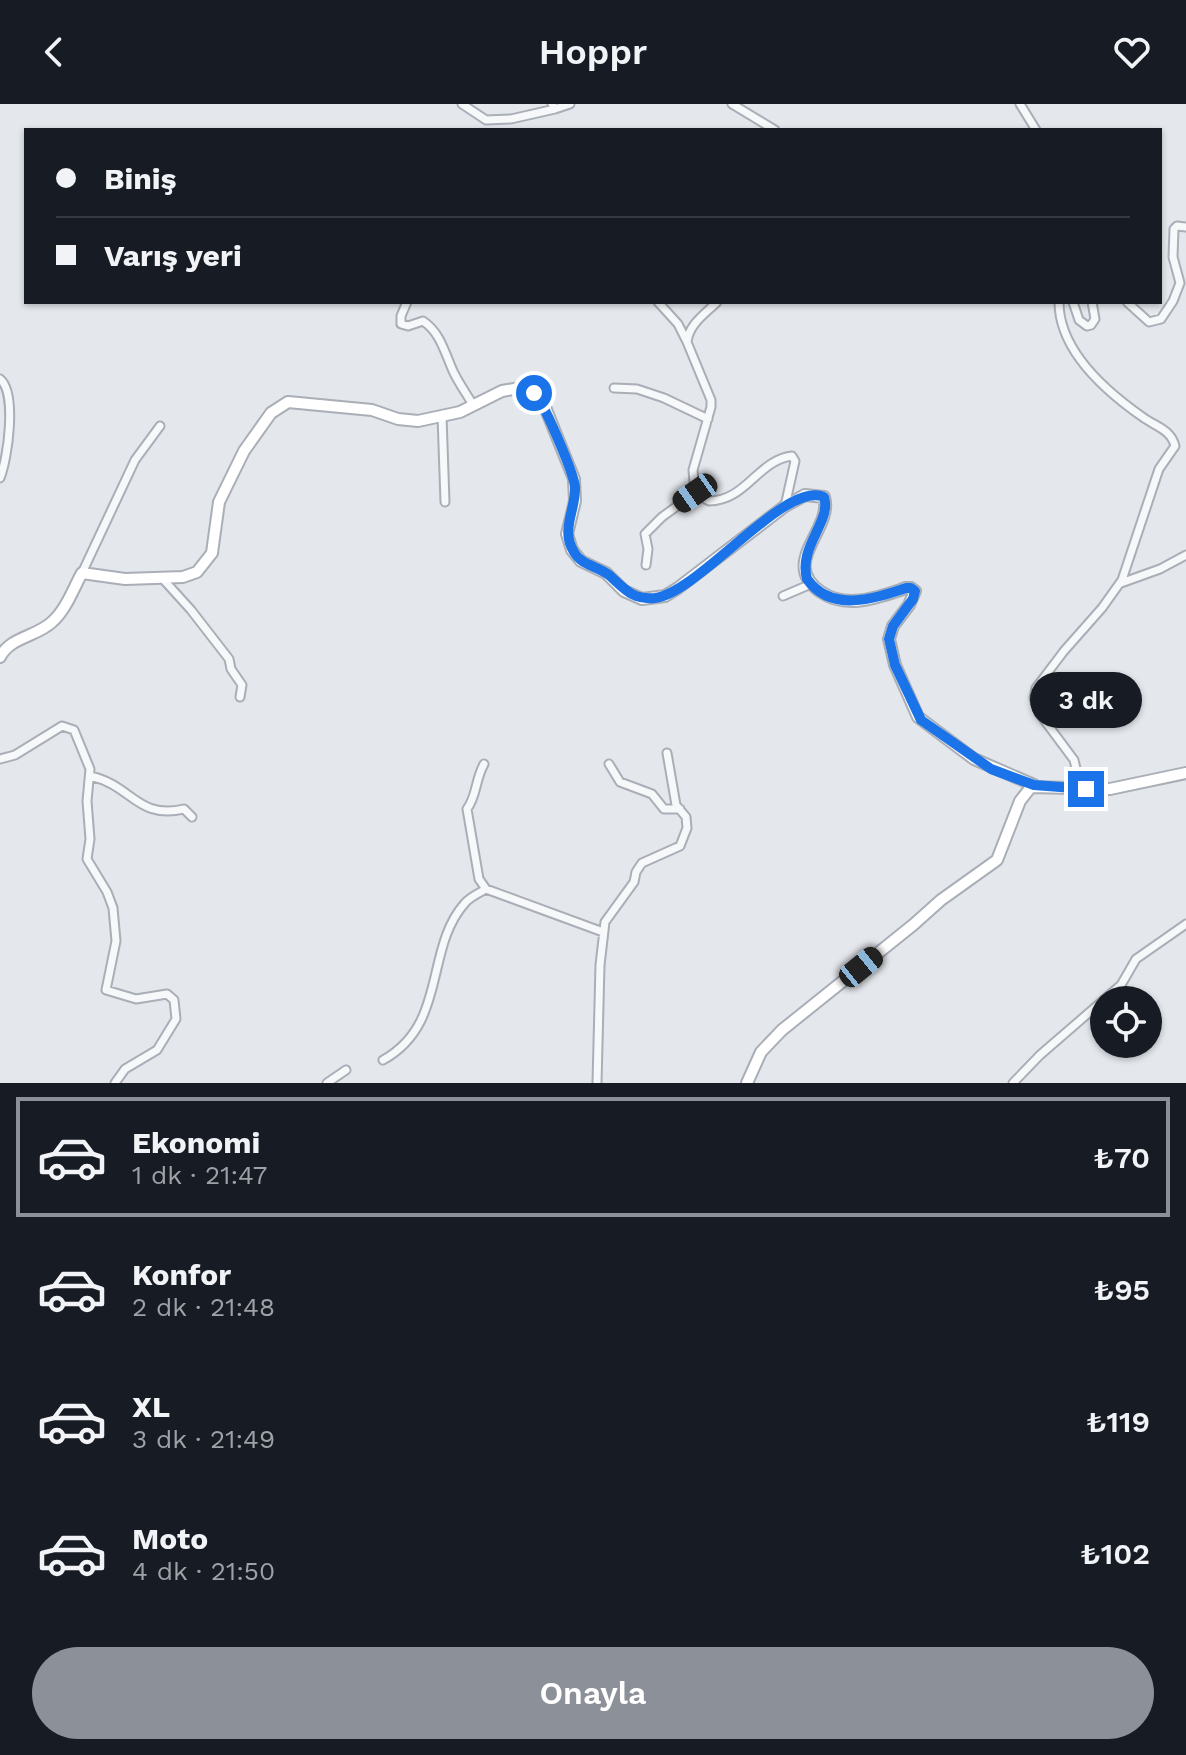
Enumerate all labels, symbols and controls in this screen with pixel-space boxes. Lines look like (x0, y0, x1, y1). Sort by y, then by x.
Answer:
icon: back (32, 30, 76, 74)
icon: heart (1110, 30, 1154, 74)
text: Hoppr (539, 31, 647, 73)
text: Biniş (104, 161, 177, 196)
text: Varış yeri (104, 238, 242, 273)
route start (516, 375, 552, 411)
car (668, 469, 722, 517)
callout: 3 dk (1030, 673, 1142, 729)
text: 3 dk (1058, 685, 1114, 715)
route end (1068, 771, 1104, 807)
car (835, 943, 887, 991)
map controls (1090, 986, 1162, 1058)
button: locate (1090, 986, 1162, 1058)
icon: car (36, 1121, 108, 1193)
text: Ekonomi (132, 1125, 260, 1160)
text: ₺70 (1093, 1140, 1150, 1175)
text: 1 dk · 21:47 (132, 1160, 267, 1190)
icon: car (36, 1253, 108, 1325)
text: Konfor (132, 1257, 231, 1292)
text: ₺95 (1094, 1272, 1150, 1307)
text: 2 dk · 21:48 (132, 1292, 275, 1322)
icon: car (36, 1385, 108, 1457)
text: XL (132, 1389, 170, 1424)
text: ₺119 (1086, 1404, 1150, 1439)
text: 3 dk · 21:49 (132, 1424, 275, 1454)
icon: car (36, 1517, 108, 1589)
text: Moto (132, 1521, 208, 1556)
text: ₺102 (1080, 1536, 1150, 1571)
text: 4 dk · 21:50 (132, 1556, 275, 1586)
button: Onayla (32, 1647, 1154, 1739)

